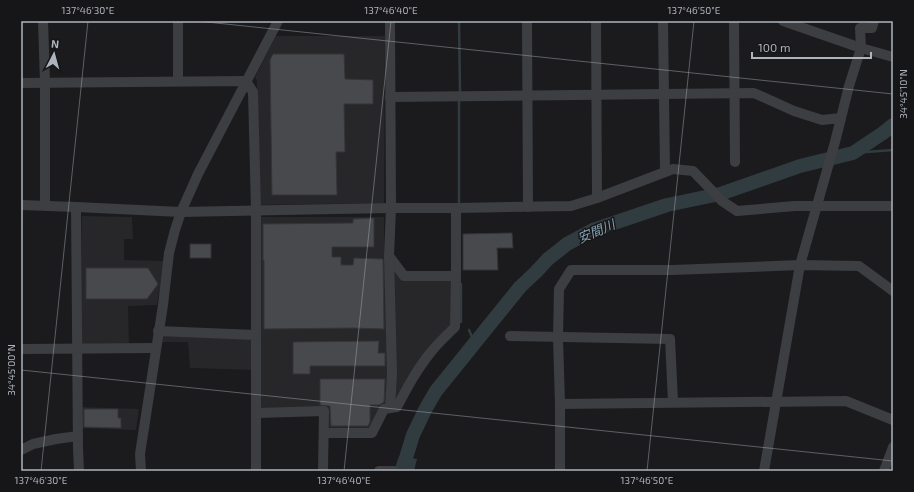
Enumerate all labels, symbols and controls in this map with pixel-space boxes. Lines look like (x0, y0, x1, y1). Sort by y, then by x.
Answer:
text: 137°46'30"E (62, 4, 115, 16)
text: 137°46'40"E (364, 4, 418, 16)
text: 137°46'50"E (668, 4, 721, 16)
north arrow (34, 34, 74, 74)
scale bar (752, 34, 871, 60)
text: N (50, 37, 60, 50)
text: 100 m (758, 40, 790, 54)
text: 34°45'10"N (897, 69, 909, 119)
water label: 安間川 (575, 215, 619, 246)
text: 34°45'00"N (5, 344, 17, 396)
text: 137°46'30"E (15, 474, 68, 486)
text: 137°46'40"E (317, 474, 371, 486)
text: 137°46'50"E (621, 474, 674, 486)

